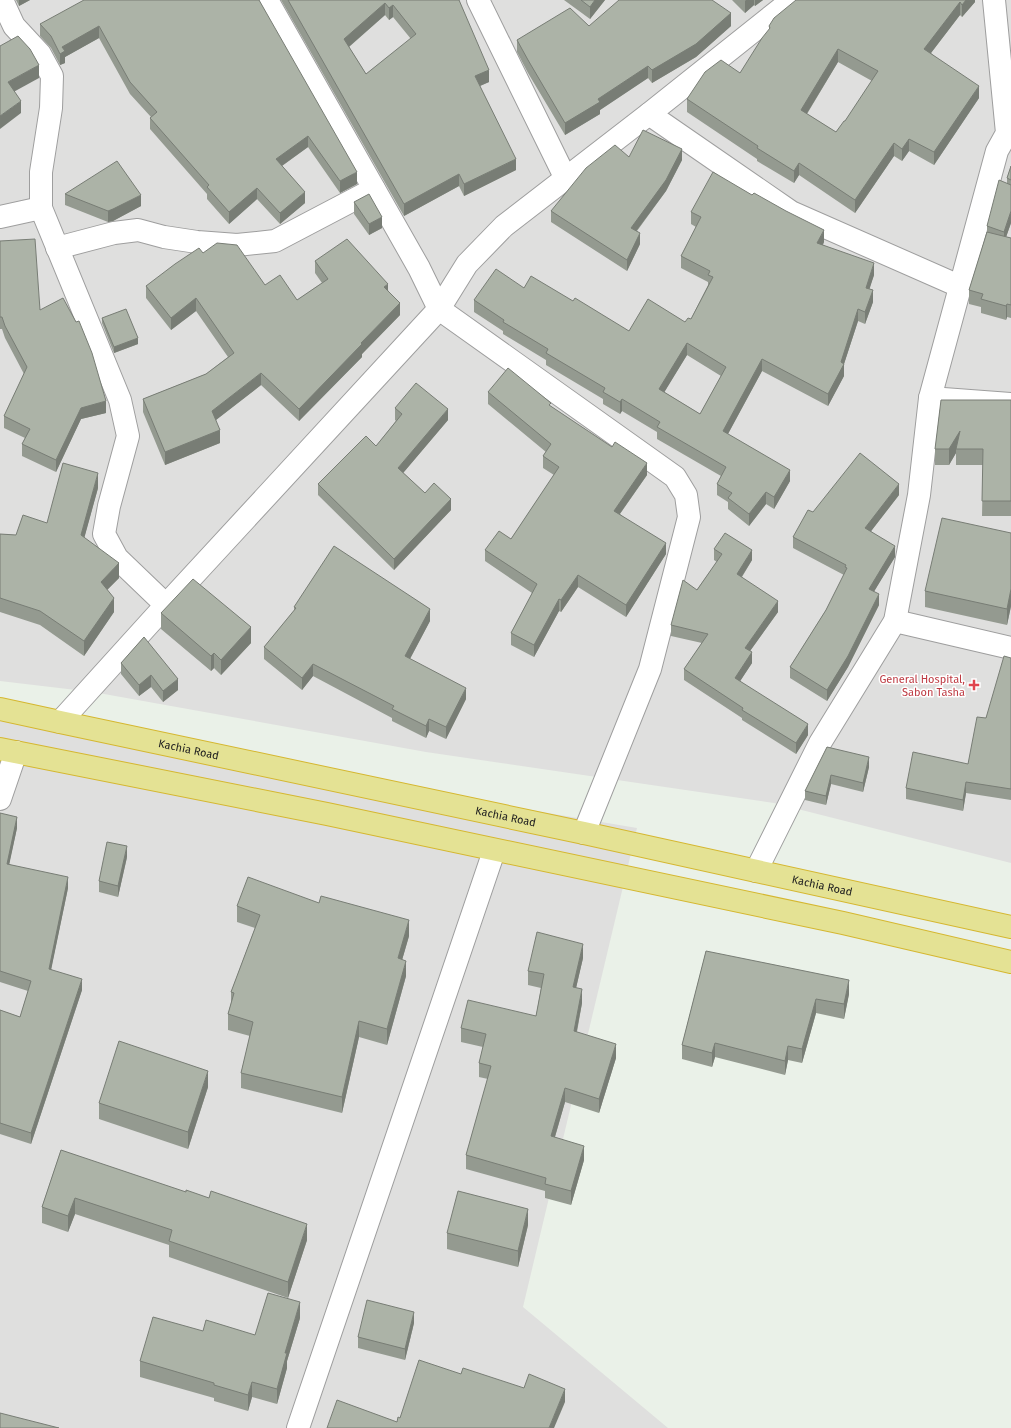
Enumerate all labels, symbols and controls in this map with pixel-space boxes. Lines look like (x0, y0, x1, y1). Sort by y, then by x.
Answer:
place label: General Hospital, Sabon Tasha (879, 673, 965, 699)
marker: General Hospital, Sabon Tasha (968, 679, 980, 691)
street label: Kachia Road (157, 737, 220, 762)
street label: Kachia Road (474, 804, 537, 830)
street label: Kachia Road (791, 873, 854, 899)

